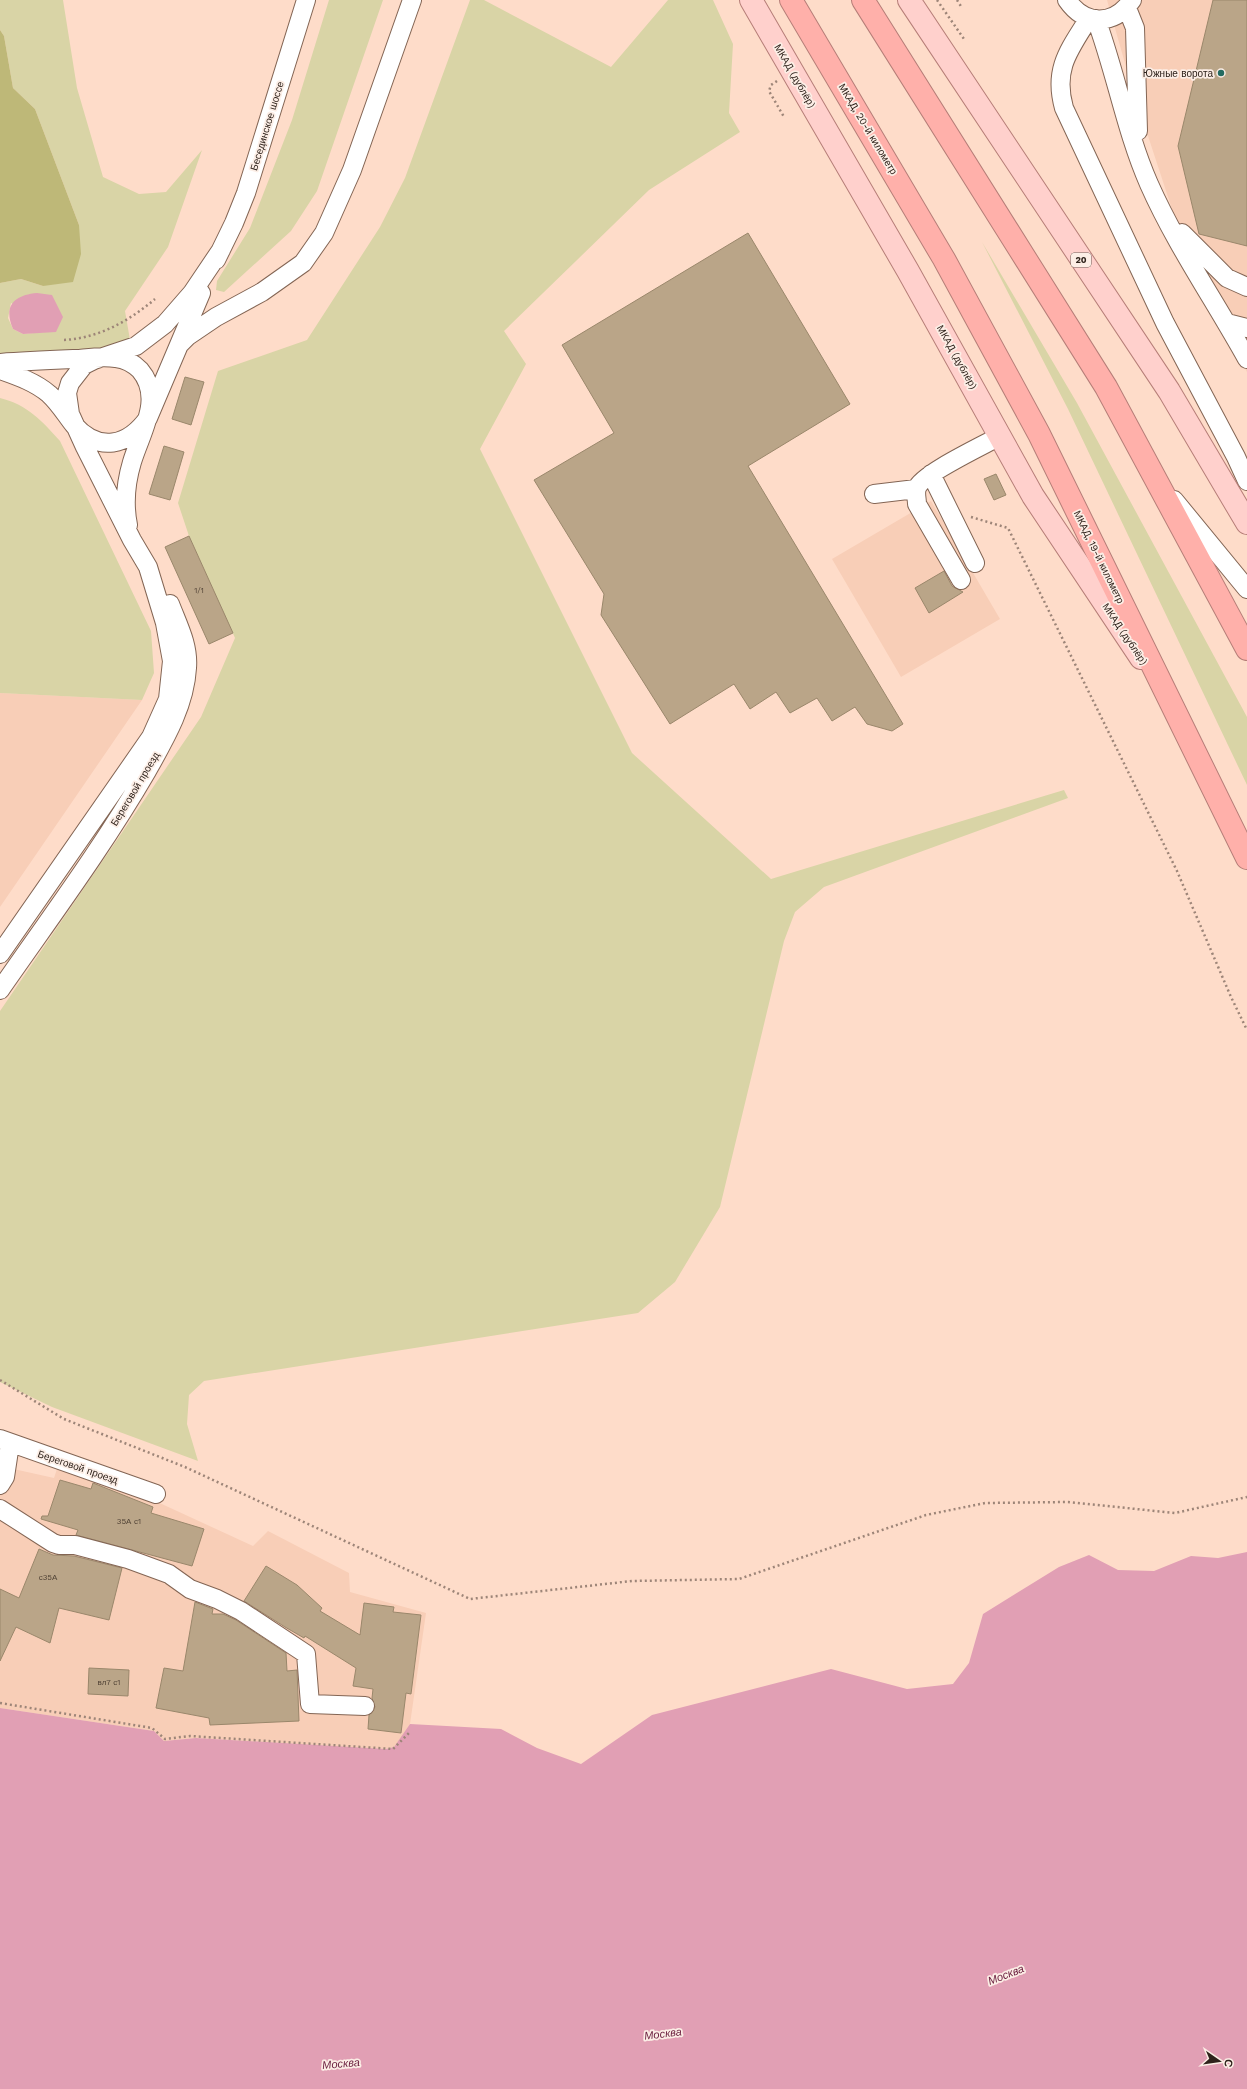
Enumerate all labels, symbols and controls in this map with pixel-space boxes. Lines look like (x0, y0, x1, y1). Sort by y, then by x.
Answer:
street label: МКАД (дублёр) (772, 42, 818, 110)
place label: Южные ворота (1143, 68, 1213, 79)
marker: Южные ворота (1216, 68, 1226, 78)
street label: Бесединское шоссе (248, 80, 286, 172)
street label: МКАД, 20-й километр (837, 82, 900, 177)
road number: 20 (1071, 253, 1091, 267)
street label: МКАД (дублёр) (935, 323, 979, 391)
street label: МКАД, 19-й километр (1072, 509, 1126, 605)
house number: 1/1 (194, 586, 204, 595)
street label: МКАД (дублёр) (1100, 601, 1150, 667)
street label: Береговой проезд (109, 750, 161, 828)
street label: Береговой проезд (36, 1448, 120, 1486)
house number: 35А с1 (117, 1517, 141, 1526)
house number: с35А (39, 1573, 58, 1582)
house number: вл7 с1 (98, 1678, 120, 1687)
water label: Москва (986, 1962, 1026, 1988)
water label: Москва (644, 2025, 682, 2043)
north arrow (1199, 2041, 1239, 2081)
water label: Москва (322, 2056, 360, 2072)
text: С (1221, 2058, 1235, 2069)

